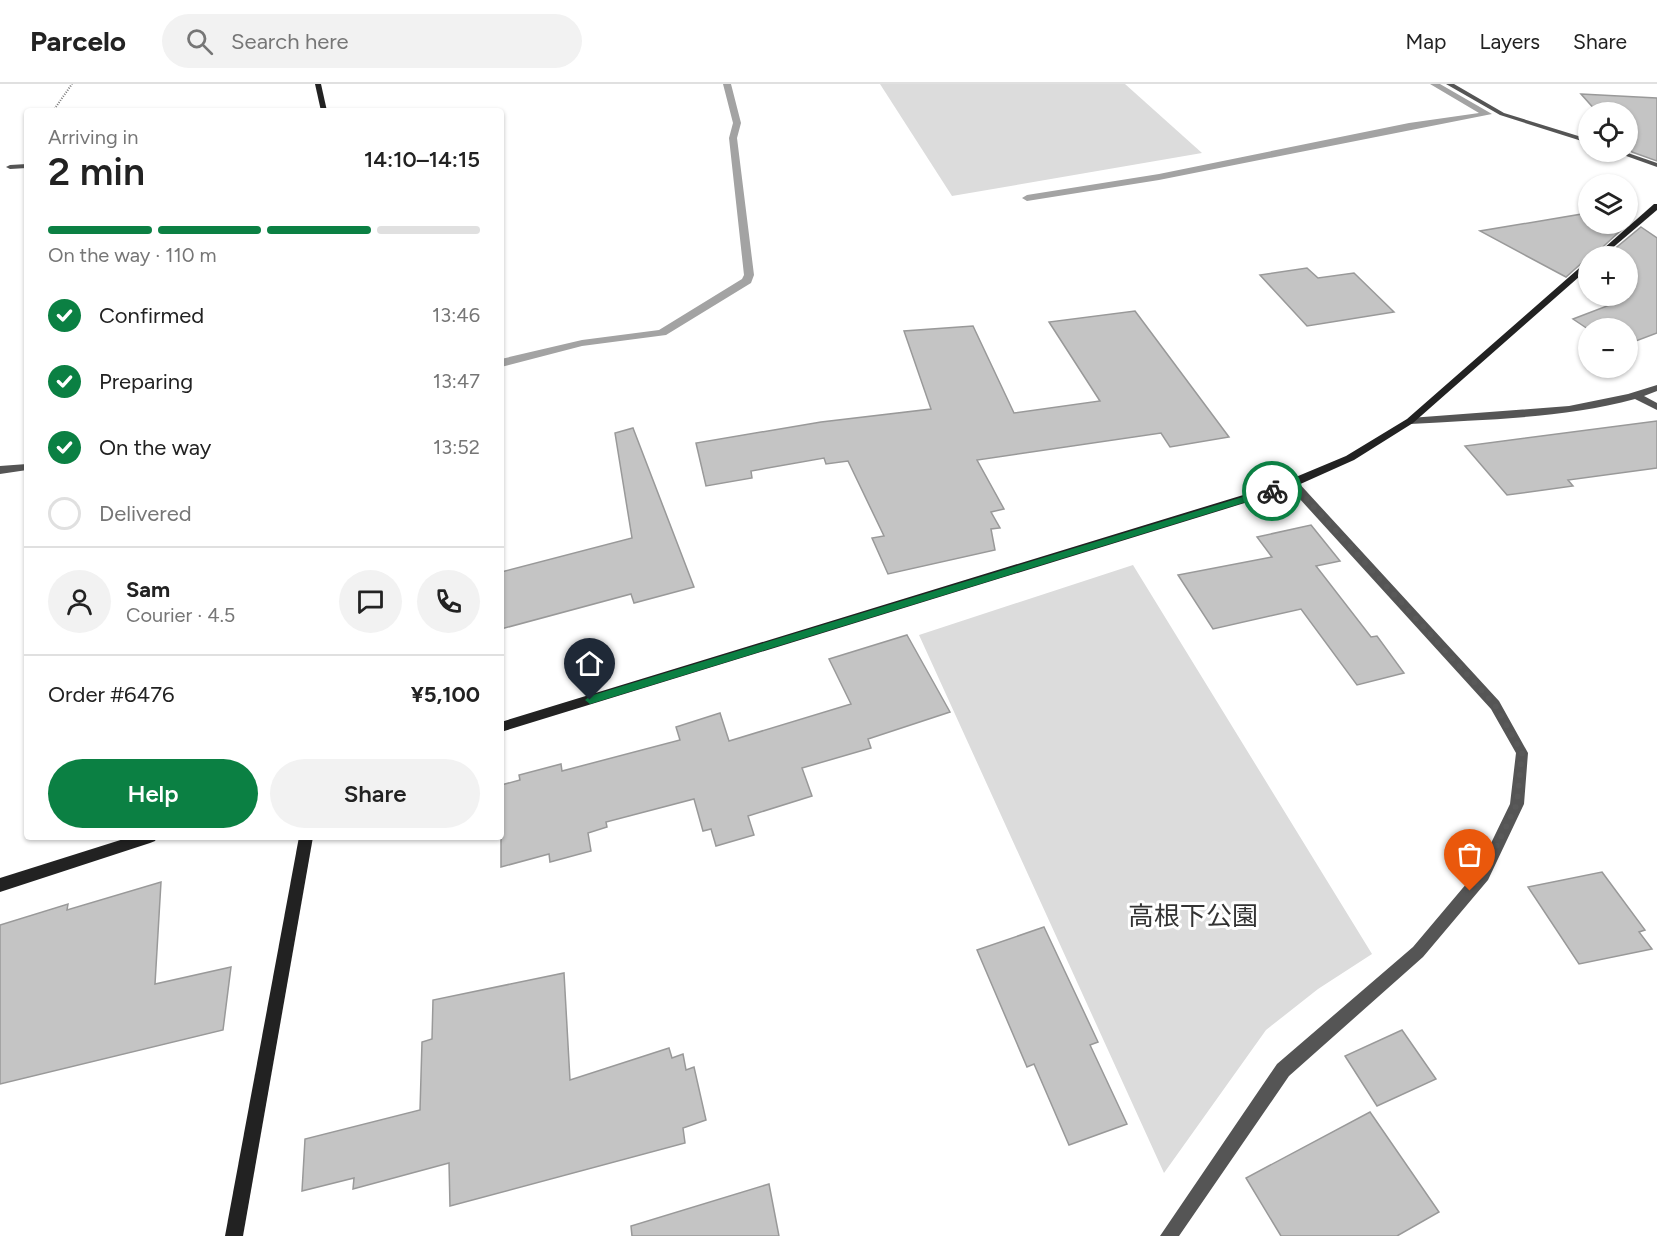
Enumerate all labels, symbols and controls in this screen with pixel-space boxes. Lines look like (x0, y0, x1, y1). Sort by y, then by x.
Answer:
search box (162, 14, 582, 68)
text: Parcelo (30, 24, 126, 58)
icon: search (183, 25, 216, 58)
text: Search here (231, 28, 349, 55)
text: Map (1406, 29, 1446, 54)
text: Layers (1479, 29, 1540, 54)
text: Share (1573, 29, 1627, 54)
map controls (1578, 102, 1638, 378)
button: locate (1578, 102, 1638, 162)
text: Arriving in (48, 125, 138, 149)
text: 14:10–14:15 (364, 146, 480, 173)
text: 2 min (48, 148, 145, 195)
button: layers (1578, 174, 1638, 234)
text: On the way · 110 m (48, 243, 216, 267)
button: + (1578, 246, 1638, 306)
icon: check (48, 299, 81, 332)
text: Confirmed (99, 302, 204, 329)
text: 13:46 (432, 303, 480, 327)
button: − (1578, 318, 1638, 378)
icon: check (48, 365, 81, 398)
text: Preparing (99, 368, 193, 395)
text: 13:47 (433, 369, 480, 393)
icon: check (48, 431, 81, 464)
text: On the way (99, 434, 211, 461)
text: 13:52 (433, 435, 480, 459)
courier (1242, 461, 1302, 521)
icon: bike (1256, 475, 1289, 508)
text: Delivered (99, 500, 192, 527)
button: person (48, 570, 111, 633)
button: chat (339, 570, 402, 633)
button: phone (417, 570, 480, 633)
text: Sam (126, 576, 170, 603)
text: Courier · 4.5 (126, 603, 235, 627)
pin (564, 638, 615, 700)
icon: home (573, 647, 606, 680)
text: Order #6476 (48, 681, 175, 708)
text: ¥5,100 (411, 681, 480, 708)
button: Help (48, 759, 258, 828)
button: Share (270, 759, 480, 828)
pin (1444, 829, 1495, 891)
icon: bag (1453, 838, 1486, 871)
park label: 高根下公園 (1128, 900, 1258, 932)

